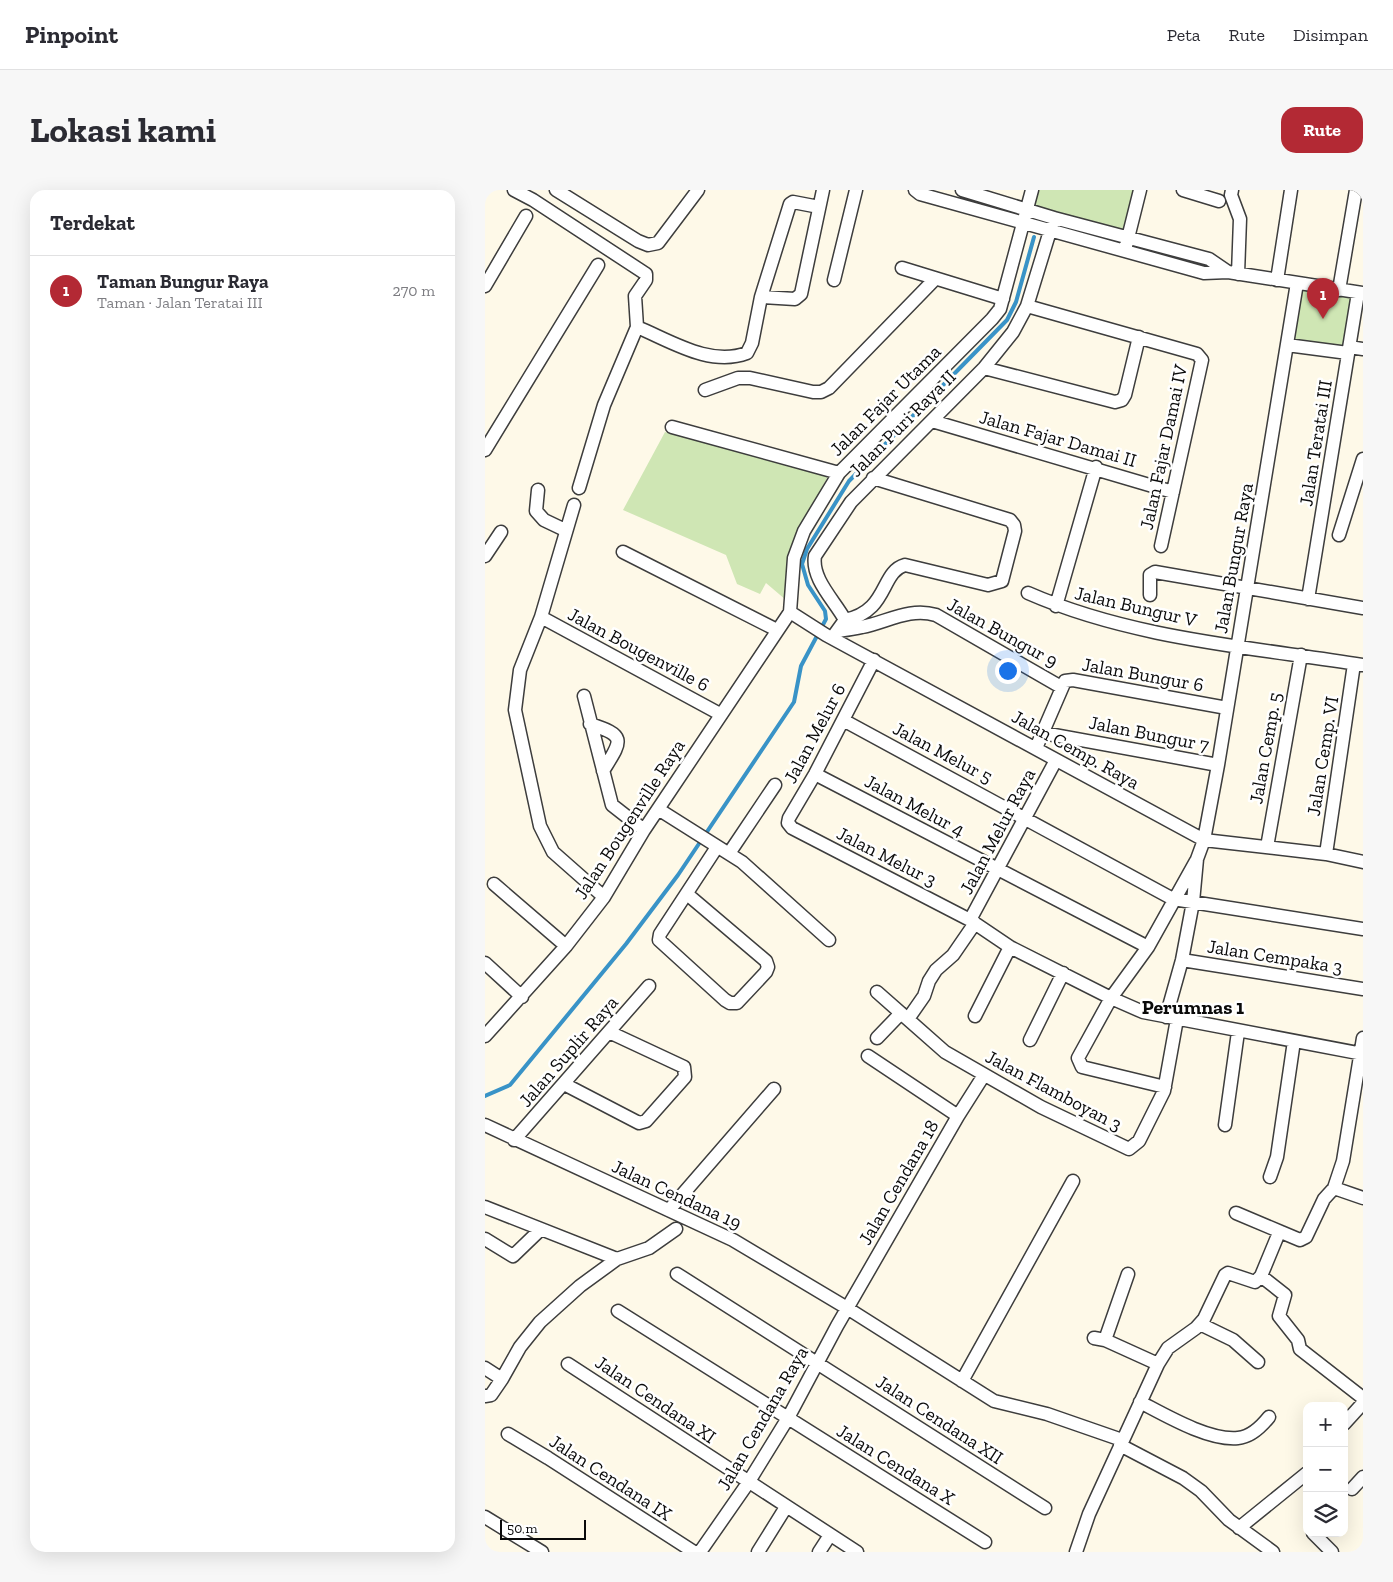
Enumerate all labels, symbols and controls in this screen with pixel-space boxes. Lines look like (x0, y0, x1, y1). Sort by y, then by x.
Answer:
text: Pinpoint (25, 20, 118, 49)
text: Peta (1167, 24, 1201, 46)
text: Rute (1229, 24, 1265, 46)
text: Disimpan (1293, 24, 1368, 46)
button: Rute (1281, 107, 1363, 153)
text: Lokasi kami (30, 109, 216, 151)
text: Terdekat (50, 210, 135, 235)
text: Taman Bungur Raya (97, 270, 269, 293)
pin: 1 (1307, 278, 1339, 319)
text: 1 (63, 281, 69, 300)
text: 270 m (393, 281, 435, 300)
text: Taman · Jalan Teratai III (97, 293, 263, 312)
street label: Jalan Fajar Utama (825, 340, 946, 461)
street label: Jalan Fajar Damai IV (1135, 362, 1192, 532)
street label: Jalan Puri Raya II (844, 365, 961, 482)
street label: Jalan Teratai III (1294, 378, 1337, 508)
street label: Jalan Fajar Damai II (977, 405, 1139, 472)
street label: Jalan Bungur Raya (1209, 481, 1258, 635)
street label: Jalan Bungur V (1073, 581, 1200, 632)
street label: Jalan Bungur 9 (943, 593, 1062, 672)
street label: Jalan Bougenville 6 (564, 602, 713, 696)
street label: Jalan Bungur 6 (1080, 652, 1205, 696)
your location (995, 658, 1021, 684)
street label: Jalan Melur 6 (779, 679, 850, 787)
street label: Jalan Cemp. 5 (1244, 691, 1287, 806)
street label: Jalan Cemp. VI (1302, 695, 1343, 818)
street label: Jalan Cemp. Raya (1008, 705, 1144, 794)
street label: Jalan Bungur 7 (1087, 711, 1211, 756)
street label: Jalan Melur 5 (889, 717, 996, 788)
street label: Jalan Bougenville Raya (569, 735, 690, 904)
street label: Jalan Melur Raya (955, 764, 1040, 898)
street label: Jalan Melur 4 (861, 769, 969, 841)
street label: Jalan Melur 3 (833, 821, 941, 891)
street label: Jalan Cempaka 3 (1206, 934, 1344, 979)
street label: Jalan Suplir Raya (514, 991, 623, 1112)
district label: Perumnas 1 (1142, 995, 1244, 1019)
street label: Jalan Flamboyan 3 (982, 1045, 1126, 1136)
street label: Jalan Cendana 18 (853, 1116, 943, 1249)
street label: Jalan Cendana 19 (608, 1154, 745, 1235)
street label: Jalan Cendana Raya (712, 1342, 813, 1494)
street label: Jalan Cendana XI (591, 1351, 720, 1448)
street label: Jalan Cendana XII (872, 1369, 1008, 1469)
map controls (1303, 1402, 1348, 1537)
button: + (1303, 1402, 1348, 1447)
street label: Jalan Cendana X (833, 1419, 959, 1509)
street label: Jalan Cendana IX (545, 1429, 676, 1525)
button: − (1303, 1447, 1348, 1492)
button: layers (1303, 1492, 1348, 1537)
scale bar (500, 1517, 586, 1540)
text: 50 m (507, 1520, 538, 1537)

